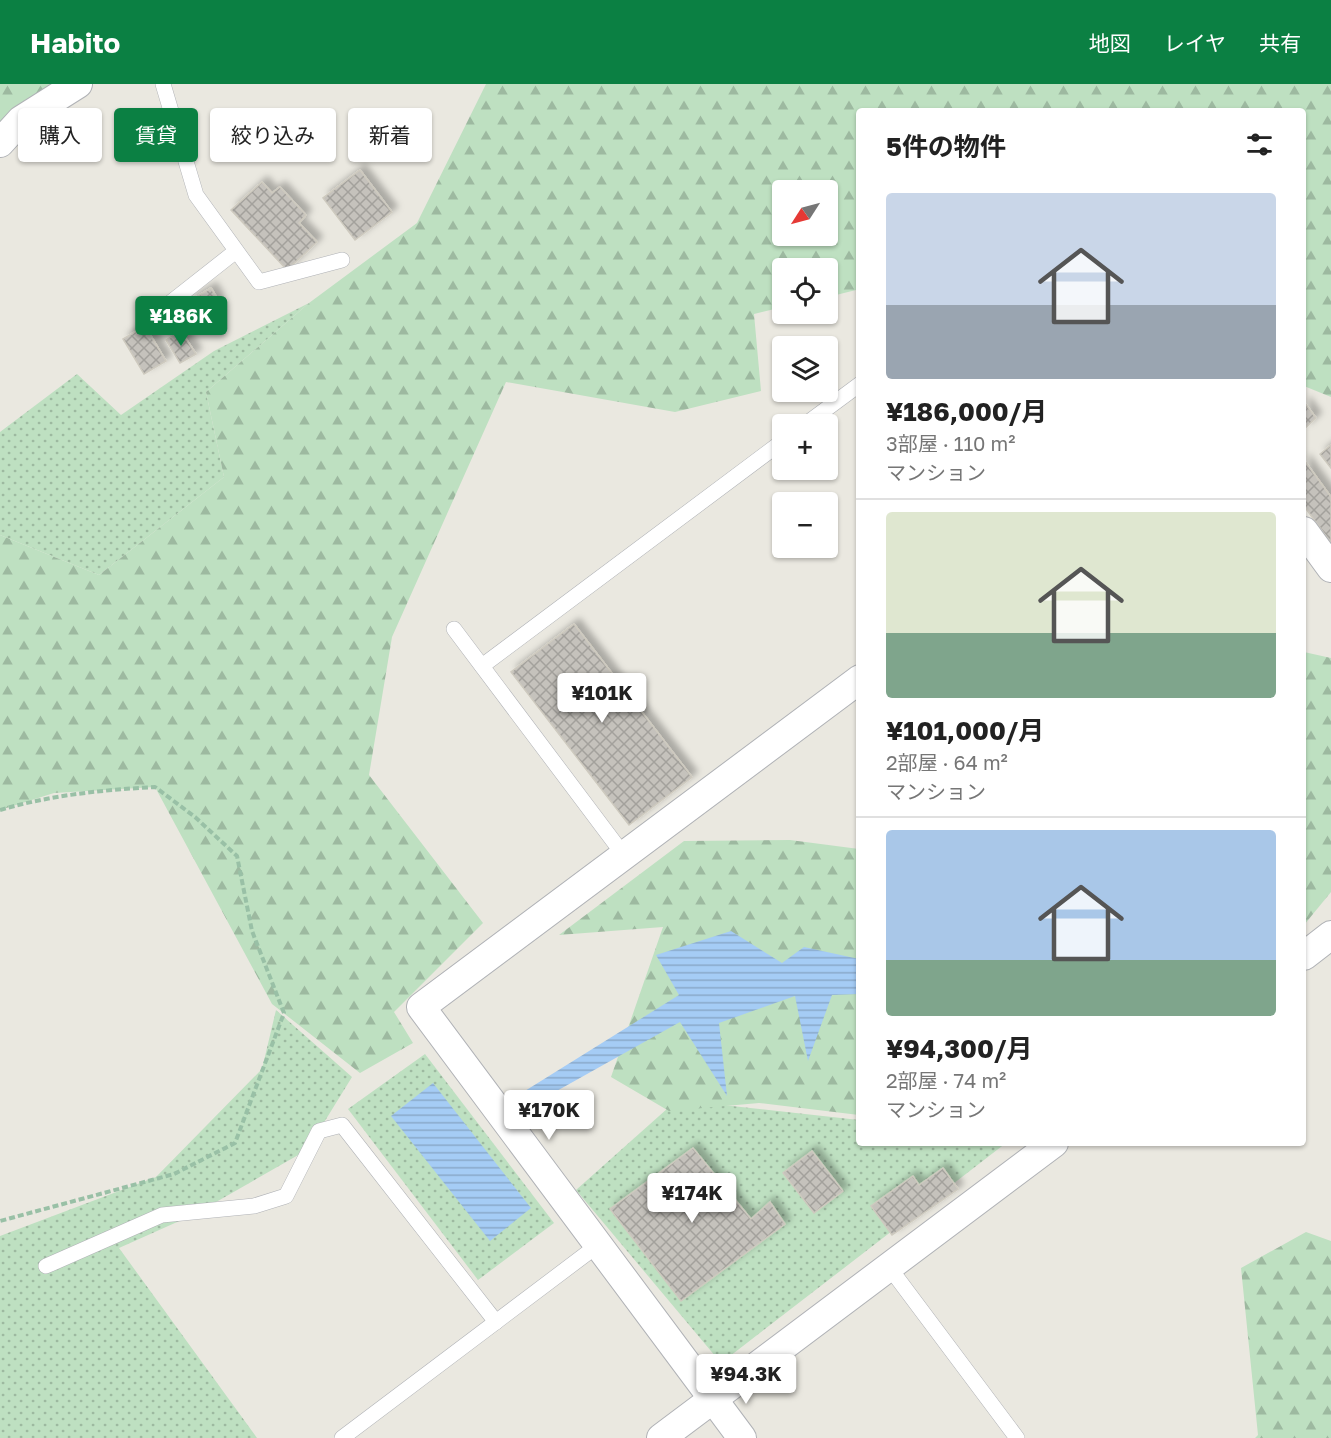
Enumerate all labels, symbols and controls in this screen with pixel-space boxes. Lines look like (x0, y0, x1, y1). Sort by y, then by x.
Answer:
text: Habito (30, 26, 120, 59)
text: 地図 (1089, 30, 1131, 56)
text: レイヤ (1164, 30, 1226, 56)
text: 共有 (1259, 30, 1301, 56)
chip: 購入 (18, 108, 102, 162)
chip: 賃貸 (114, 108, 198, 162)
chip: 絞り込み (210, 108, 336, 162)
chip: 新着 (348, 108, 432, 162)
icon: filters (1243, 128, 1276, 161)
text: 5件の物件 (886, 131, 1006, 162)
north arrow (772, 180, 838, 246)
map controls (772, 180, 838, 558)
icon: home (1027, 232, 1135, 340)
button: locate (772, 258, 838, 324)
pin: ¥186K (139, 296, 223, 347)
text: ¥186K (149, 303, 213, 327)
button: layers (772, 336, 838, 402)
text: ¥186,000/月 (886, 396, 1047, 427)
button: + (772, 414, 838, 480)
text: 3部屋 · 110 m² (886, 431, 1015, 455)
text: マンション (886, 460, 986, 484)
button: − (772, 492, 838, 558)
icon: home (1027, 551, 1135, 659)
pin: ¥101K (560, 673, 644, 724)
text: ¥101K (571, 680, 633, 704)
text: ¥101,000/月 (886, 715, 1044, 746)
text: 2部屋 · 64 m² (886, 750, 1008, 774)
text: マンション (886, 779, 986, 803)
icon: home (1027, 869, 1135, 977)
text: ¥94,300/月 (886, 1033, 1032, 1064)
text: 2部屋 · 74 m² (886, 1068, 1006, 1092)
pin: ¥170K (507, 1090, 591, 1141)
text: ¥170K (518, 1097, 580, 1121)
text: マンション (886, 1097, 986, 1121)
pin: ¥174K (650, 1173, 734, 1224)
text: ¥174K (661, 1180, 723, 1204)
pin: ¥94.3K (697, 1354, 795, 1405)
text: ¥94.3K (710, 1361, 782, 1385)

